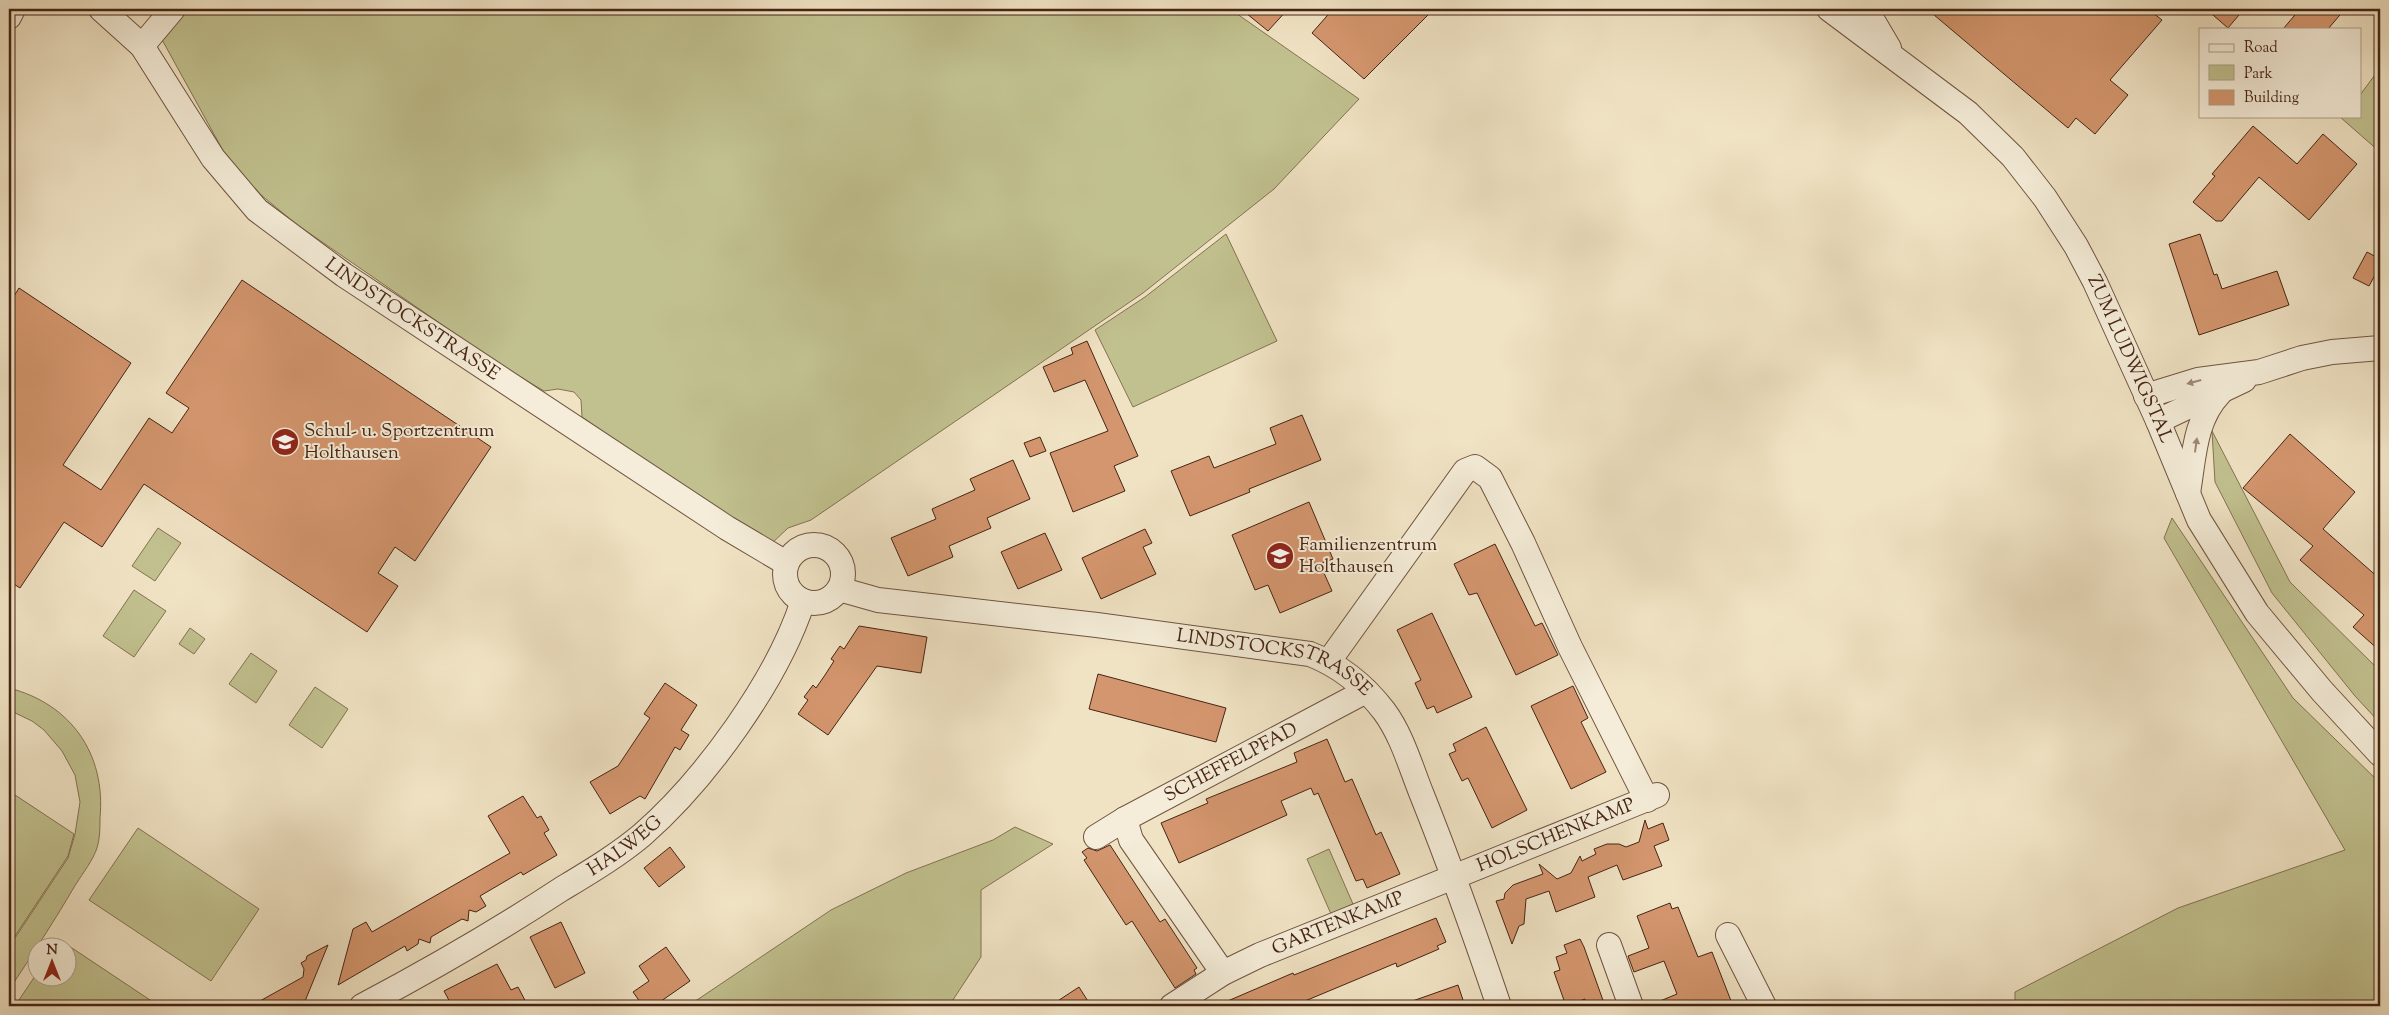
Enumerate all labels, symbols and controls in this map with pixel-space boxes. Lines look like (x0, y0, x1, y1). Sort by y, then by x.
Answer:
legend (2199, 28, 2362, 118)
text: Road (2244, 38, 2278, 59)
text: Park (2244, 64, 2273, 85)
text: Building (2244, 88, 2299, 109)
street label: LINDSTOCKSTRASSE (319, 251, 505, 388)
street label: ZUM LUDWIGSTAL (2080, 270, 2179, 448)
one-way arrow (2186, 378, 2201, 386)
place label: Schul- u. Sportzentrum Holthausen (304, 418, 495, 467)
school or university icon: Schul- u. Sportzentrum Holthausen (270, 427, 300, 457)
one-way arrow (2192, 437, 2200, 453)
place label: Familienzentrum Holthausen (1299, 532, 1437, 581)
school or university icon: Familienzentrum Holthausen (1265, 541, 1295, 571)
street label: LINDSTOCKSTRASSE (1175, 622, 1378, 703)
street label: SCHEFFELPFAD (1159, 716, 1302, 809)
street label: HOLSCHENKAMP (1473, 792, 1639, 880)
street label: HALWEG (582, 809, 669, 883)
street label: GARTENKAMP (1268, 885, 1408, 962)
north arrow (28, 938, 78, 988)
text: N (46, 941, 58, 961)

